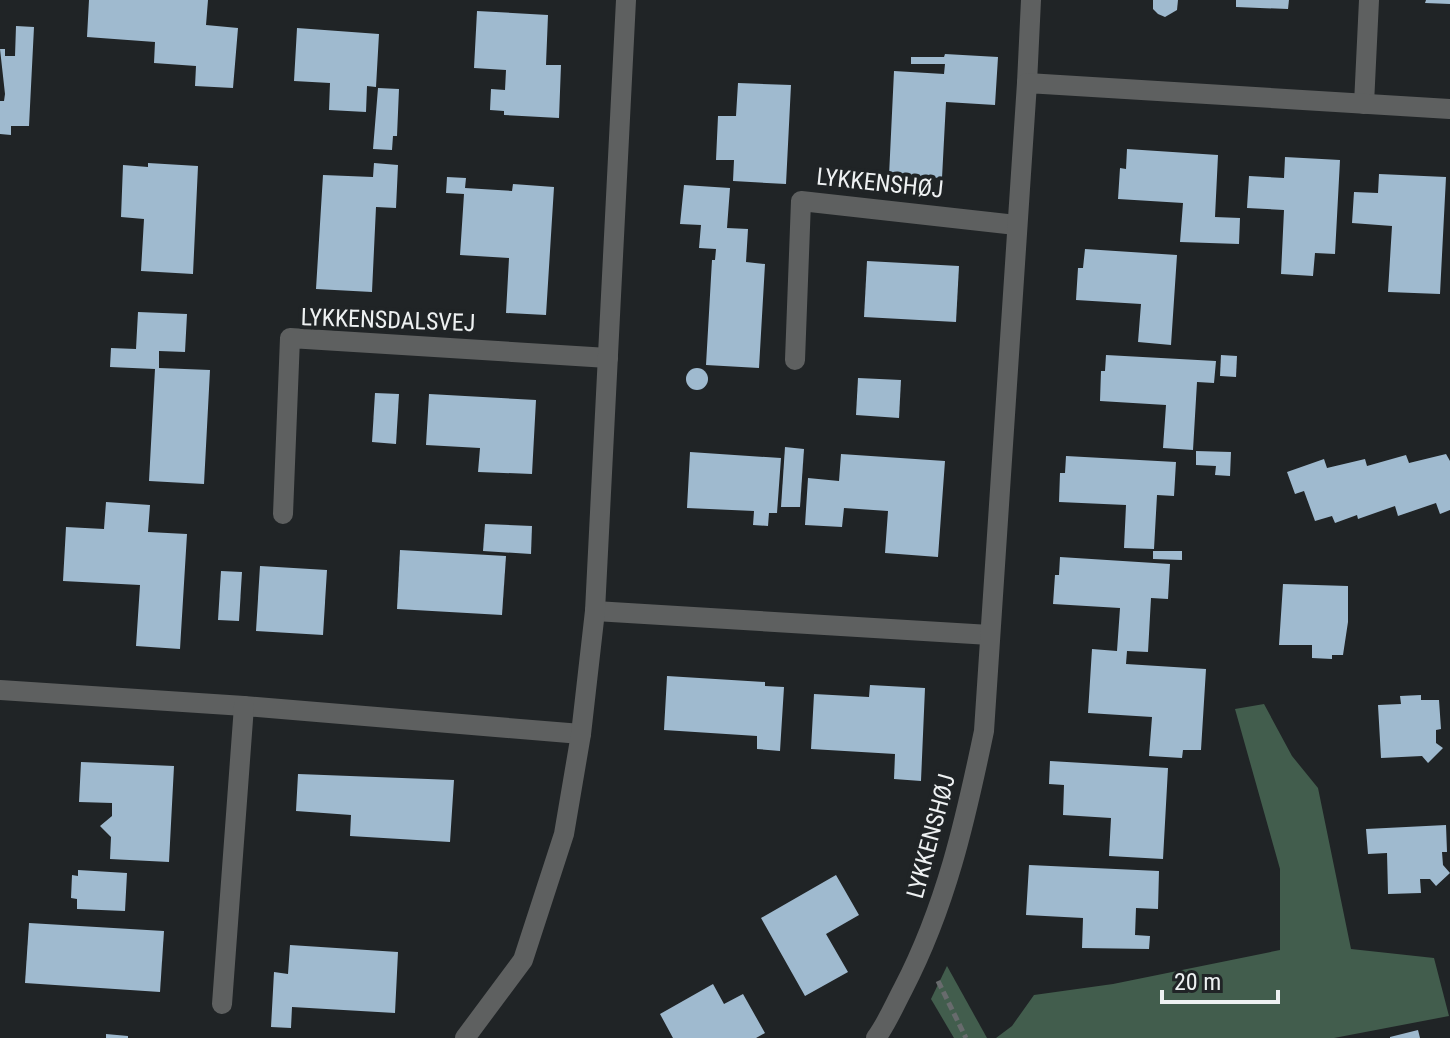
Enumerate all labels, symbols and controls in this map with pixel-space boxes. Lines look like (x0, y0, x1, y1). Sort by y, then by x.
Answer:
street label: LYKKENSHØJ (815, 162, 945, 204)
street label: LYKKENSDALSVEJ (300, 303, 476, 337)
street label: LYKKENSHØJ (901, 771, 961, 901)
scale bar (1162, 954, 1278, 1004)
text: 20 m (1174, 968, 1221, 996)

